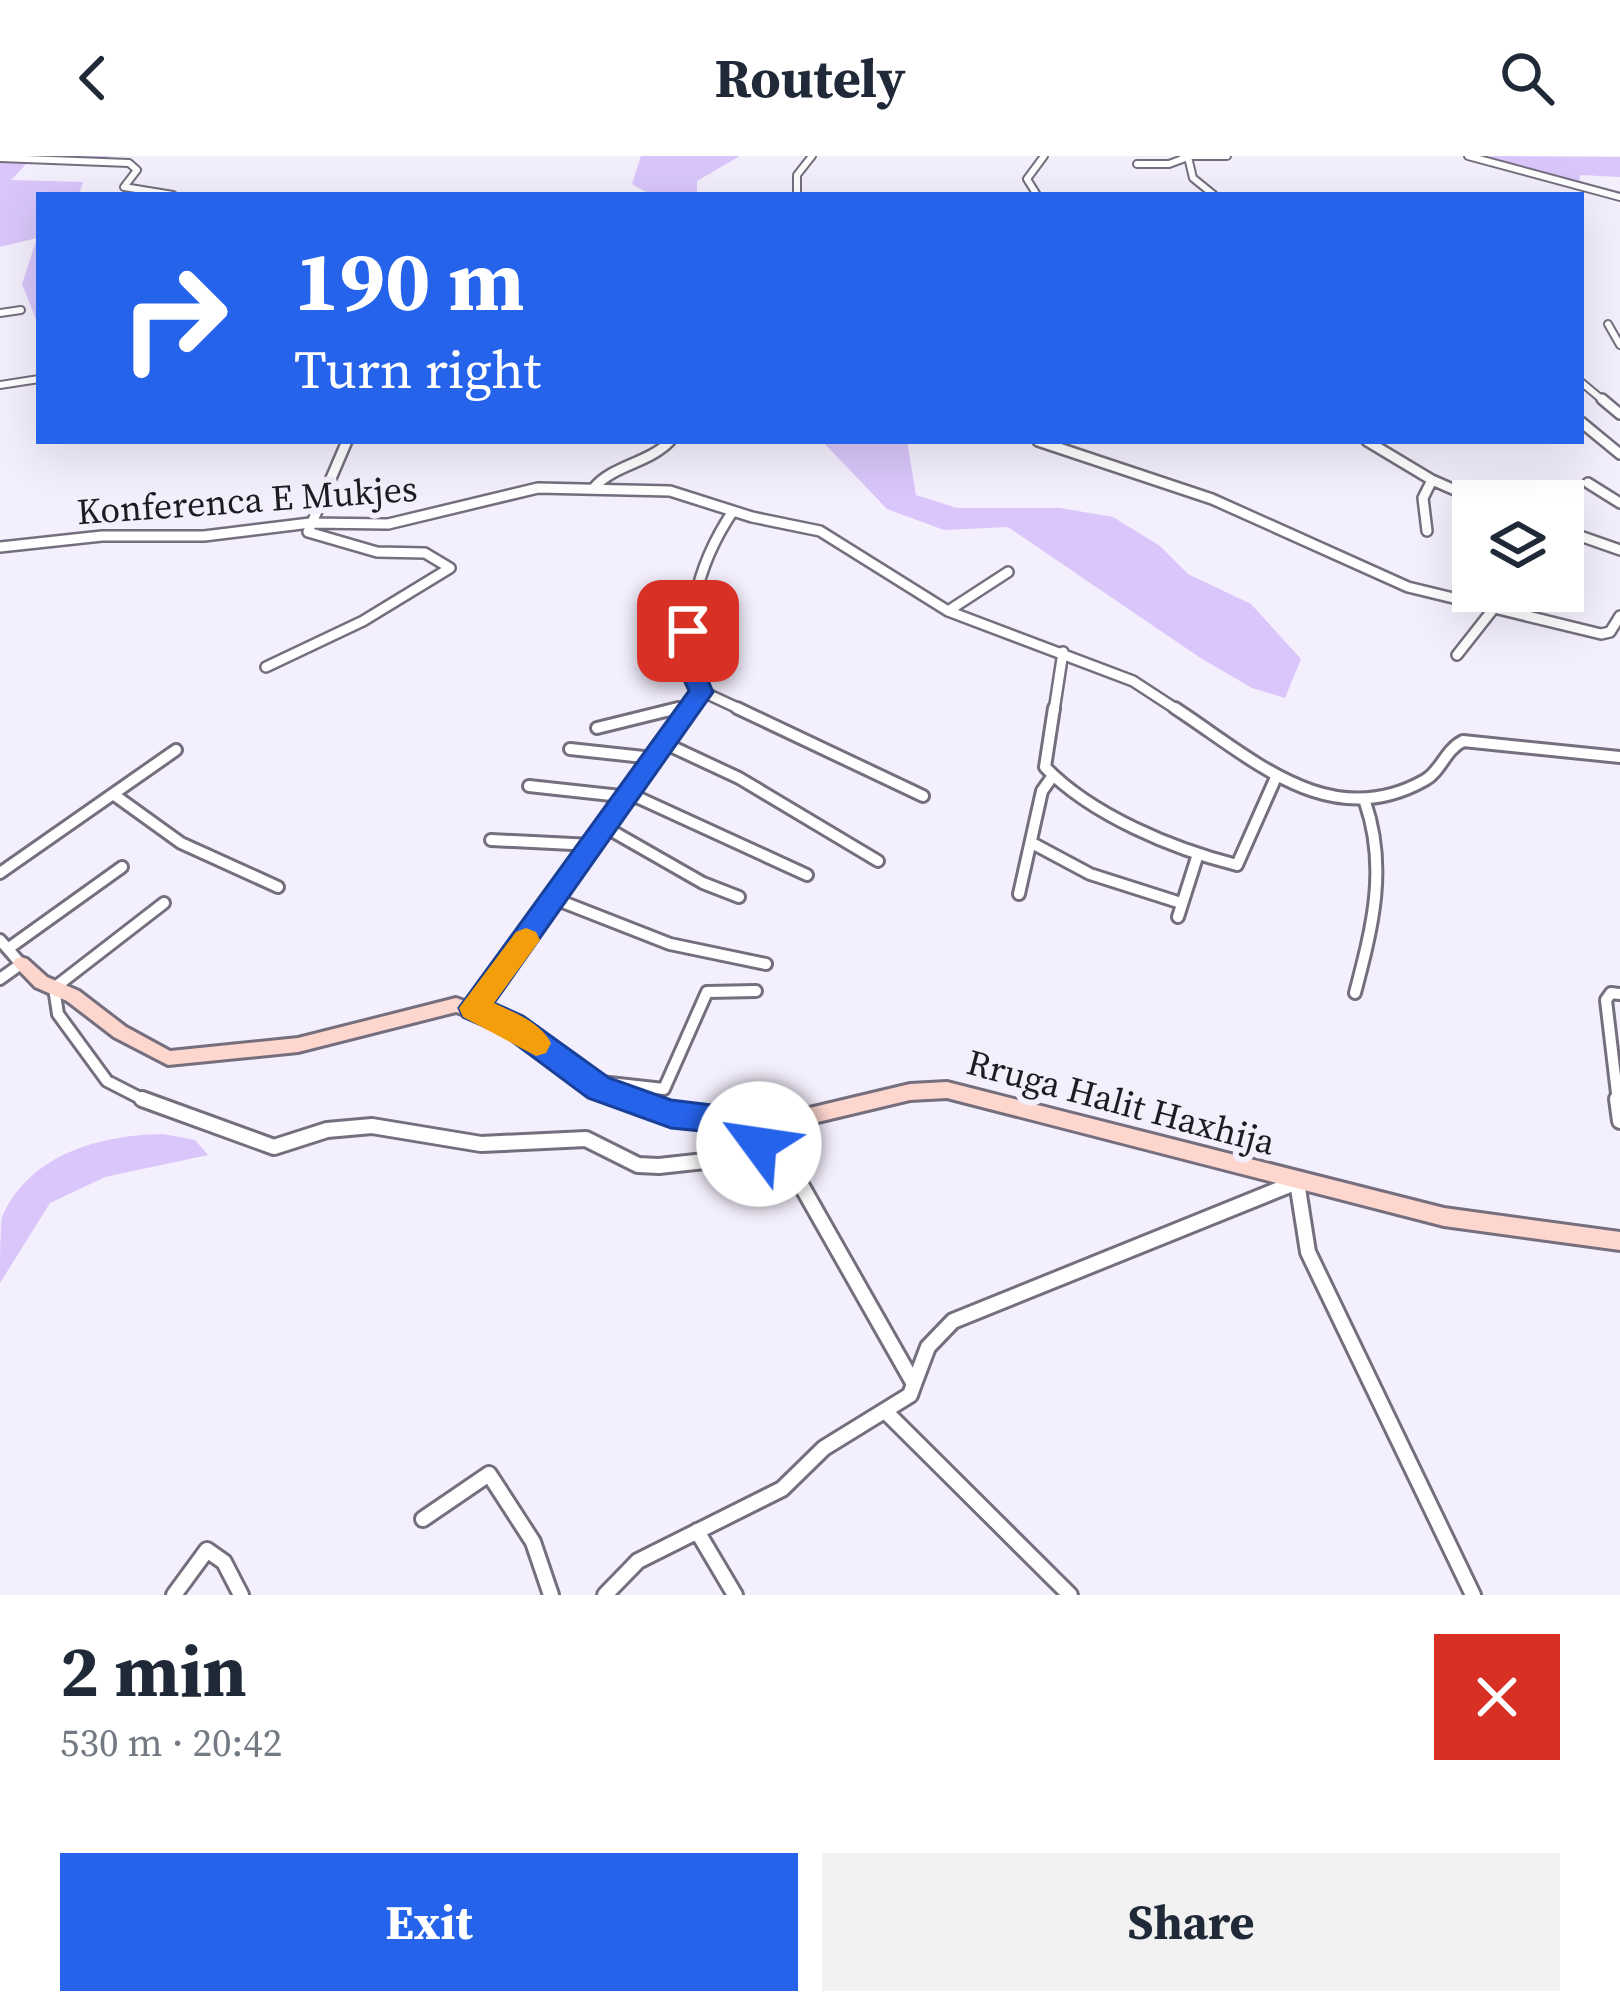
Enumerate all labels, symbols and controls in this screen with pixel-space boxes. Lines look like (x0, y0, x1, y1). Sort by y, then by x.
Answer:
text: Routely (714, 41, 906, 115)
icon: back (60, 45, 126, 111)
icon: search (1494, 45, 1560, 111)
text: 190 m (294, 223, 525, 338)
icon: right (96, 240, 252, 396)
text: Turn right (294, 332, 541, 406)
street label: Konferenca E Mukjes (75, 464, 419, 536)
map controls (1452, 480, 1584, 612)
button: layers (1452, 480, 1584, 612)
pin (637, 580, 739, 682)
icon: arrive (655, 598, 721, 664)
street label: Rruga Halit Haxhija (962, 1037, 1281, 1167)
position arrow (696, 1081, 822, 1207)
text: 2 min (60, 1621, 247, 1720)
button: close (1434, 1634, 1560, 1760)
text: 530 m · 20:42 (60, 1716, 282, 1769)
button: Exit (60, 1853, 798, 1991)
button: Share (822, 1853, 1560, 1991)

